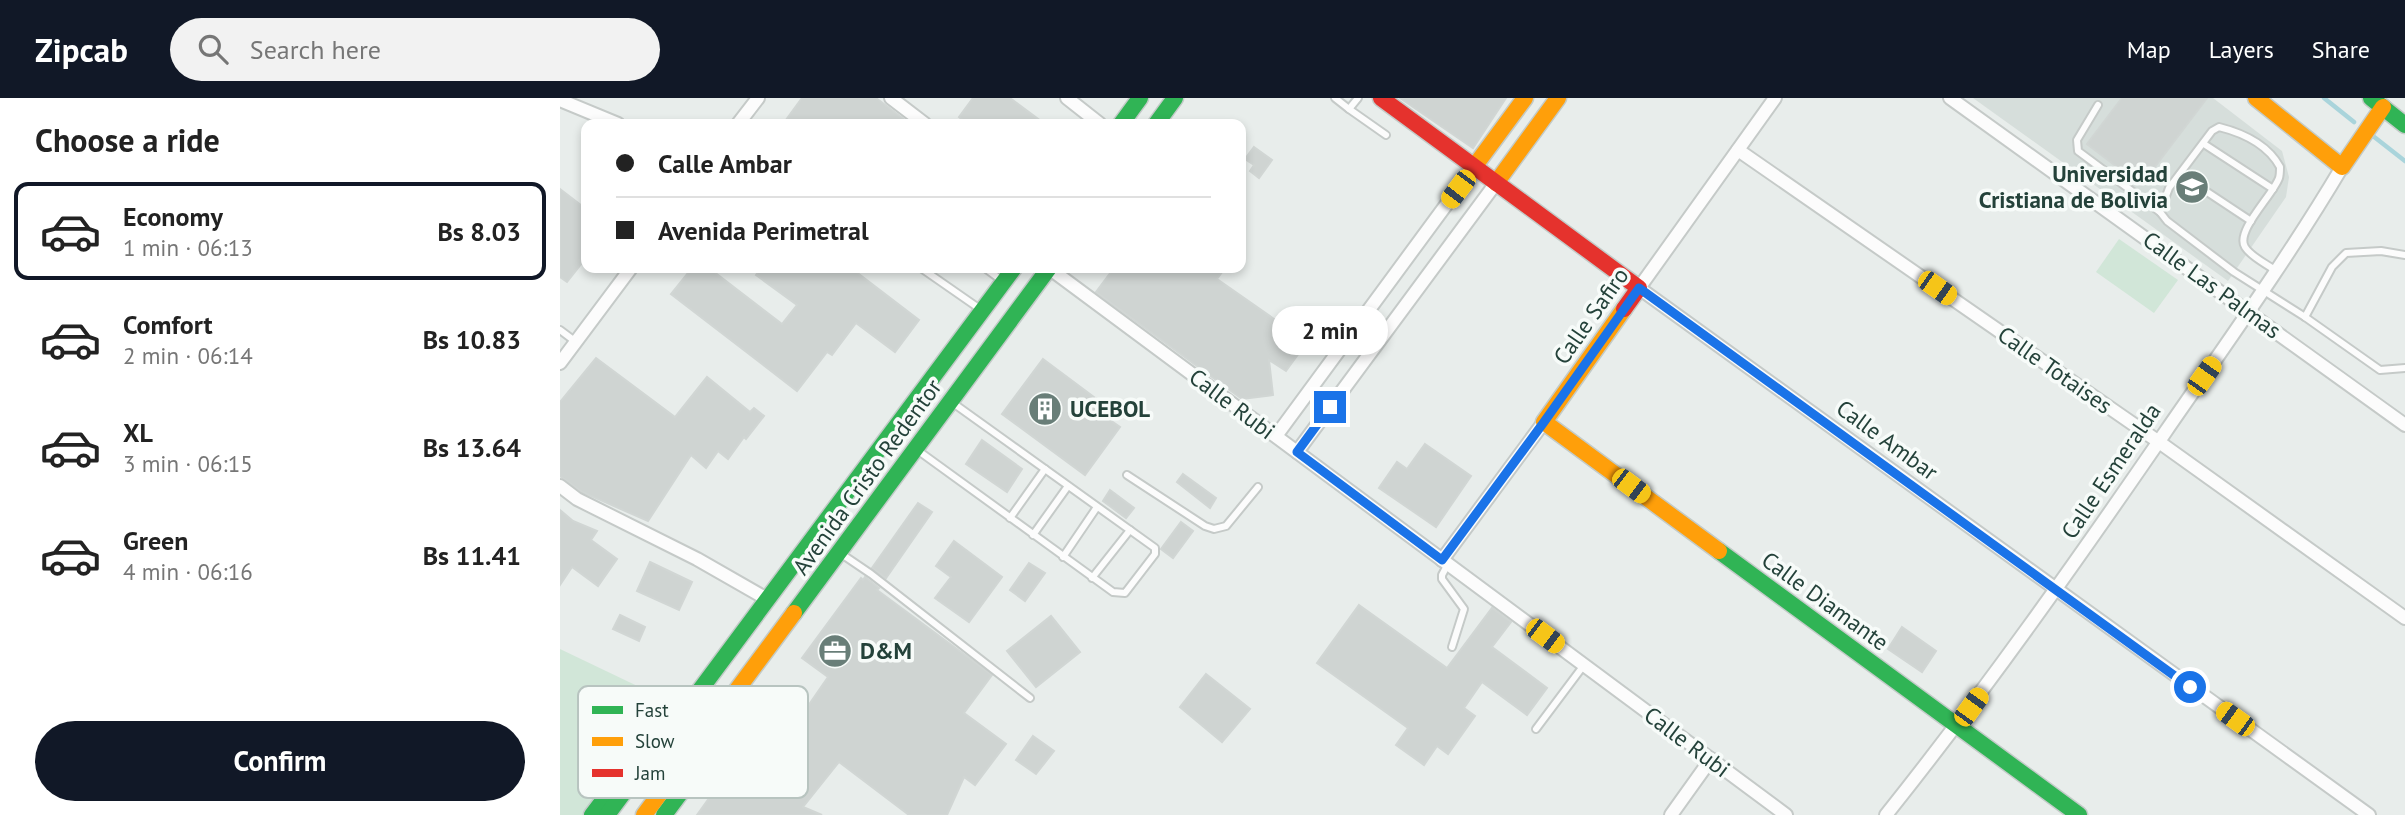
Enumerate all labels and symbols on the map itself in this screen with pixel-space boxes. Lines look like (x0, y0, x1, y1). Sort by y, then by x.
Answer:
place label: Universidad Cristiana de Bolivia (1979, 159, 2168, 214)
car (1437, 166, 1480, 212)
school or university icon: Universidad Cristiana de Bolivia (2173, 168, 2211, 206)
street label: Calle Las Palmas (2137, 225, 2287, 345)
street label: Calle Safiro (1547, 262, 1634, 370)
car (1914, 267, 1961, 309)
callout: 2 min (1272, 306, 1388, 354)
street label: Calle Totaises (1992, 319, 2118, 420)
car (2184, 353, 2225, 399)
street label: Calle Rubi (1184, 362, 1281, 445)
street label: Avenida Cristo Redentor (786, 373, 947, 580)
building icon: UCEBOL (1026, 390, 1064, 428)
route end (1314, 391, 1346, 423)
street label: Calle Ambar (1831, 393, 1944, 486)
place label: UCEBOL (1070, 394, 1150, 423)
street label: Calle Esmeralda (2055, 397, 2167, 544)
car (1608, 465, 1655, 507)
street label: Calle Diamante (1756, 545, 1894, 656)
car (1522, 615, 1569, 657)
office icon: D&M (816, 632, 854, 670)
place label: D&M (860, 636, 912, 665)
route start (2174, 671, 2206, 703)
car (1951, 684, 1992, 730)
legend (578, 686, 808, 798)
text: Fast (635, 698, 669, 722)
car (2212, 698, 2259, 740)
street label: Calle Rubi (1639, 700, 1736, 783)
text: Slow (635, 729, 675, 753)
text: Jam (634, 761, 665, 785)

